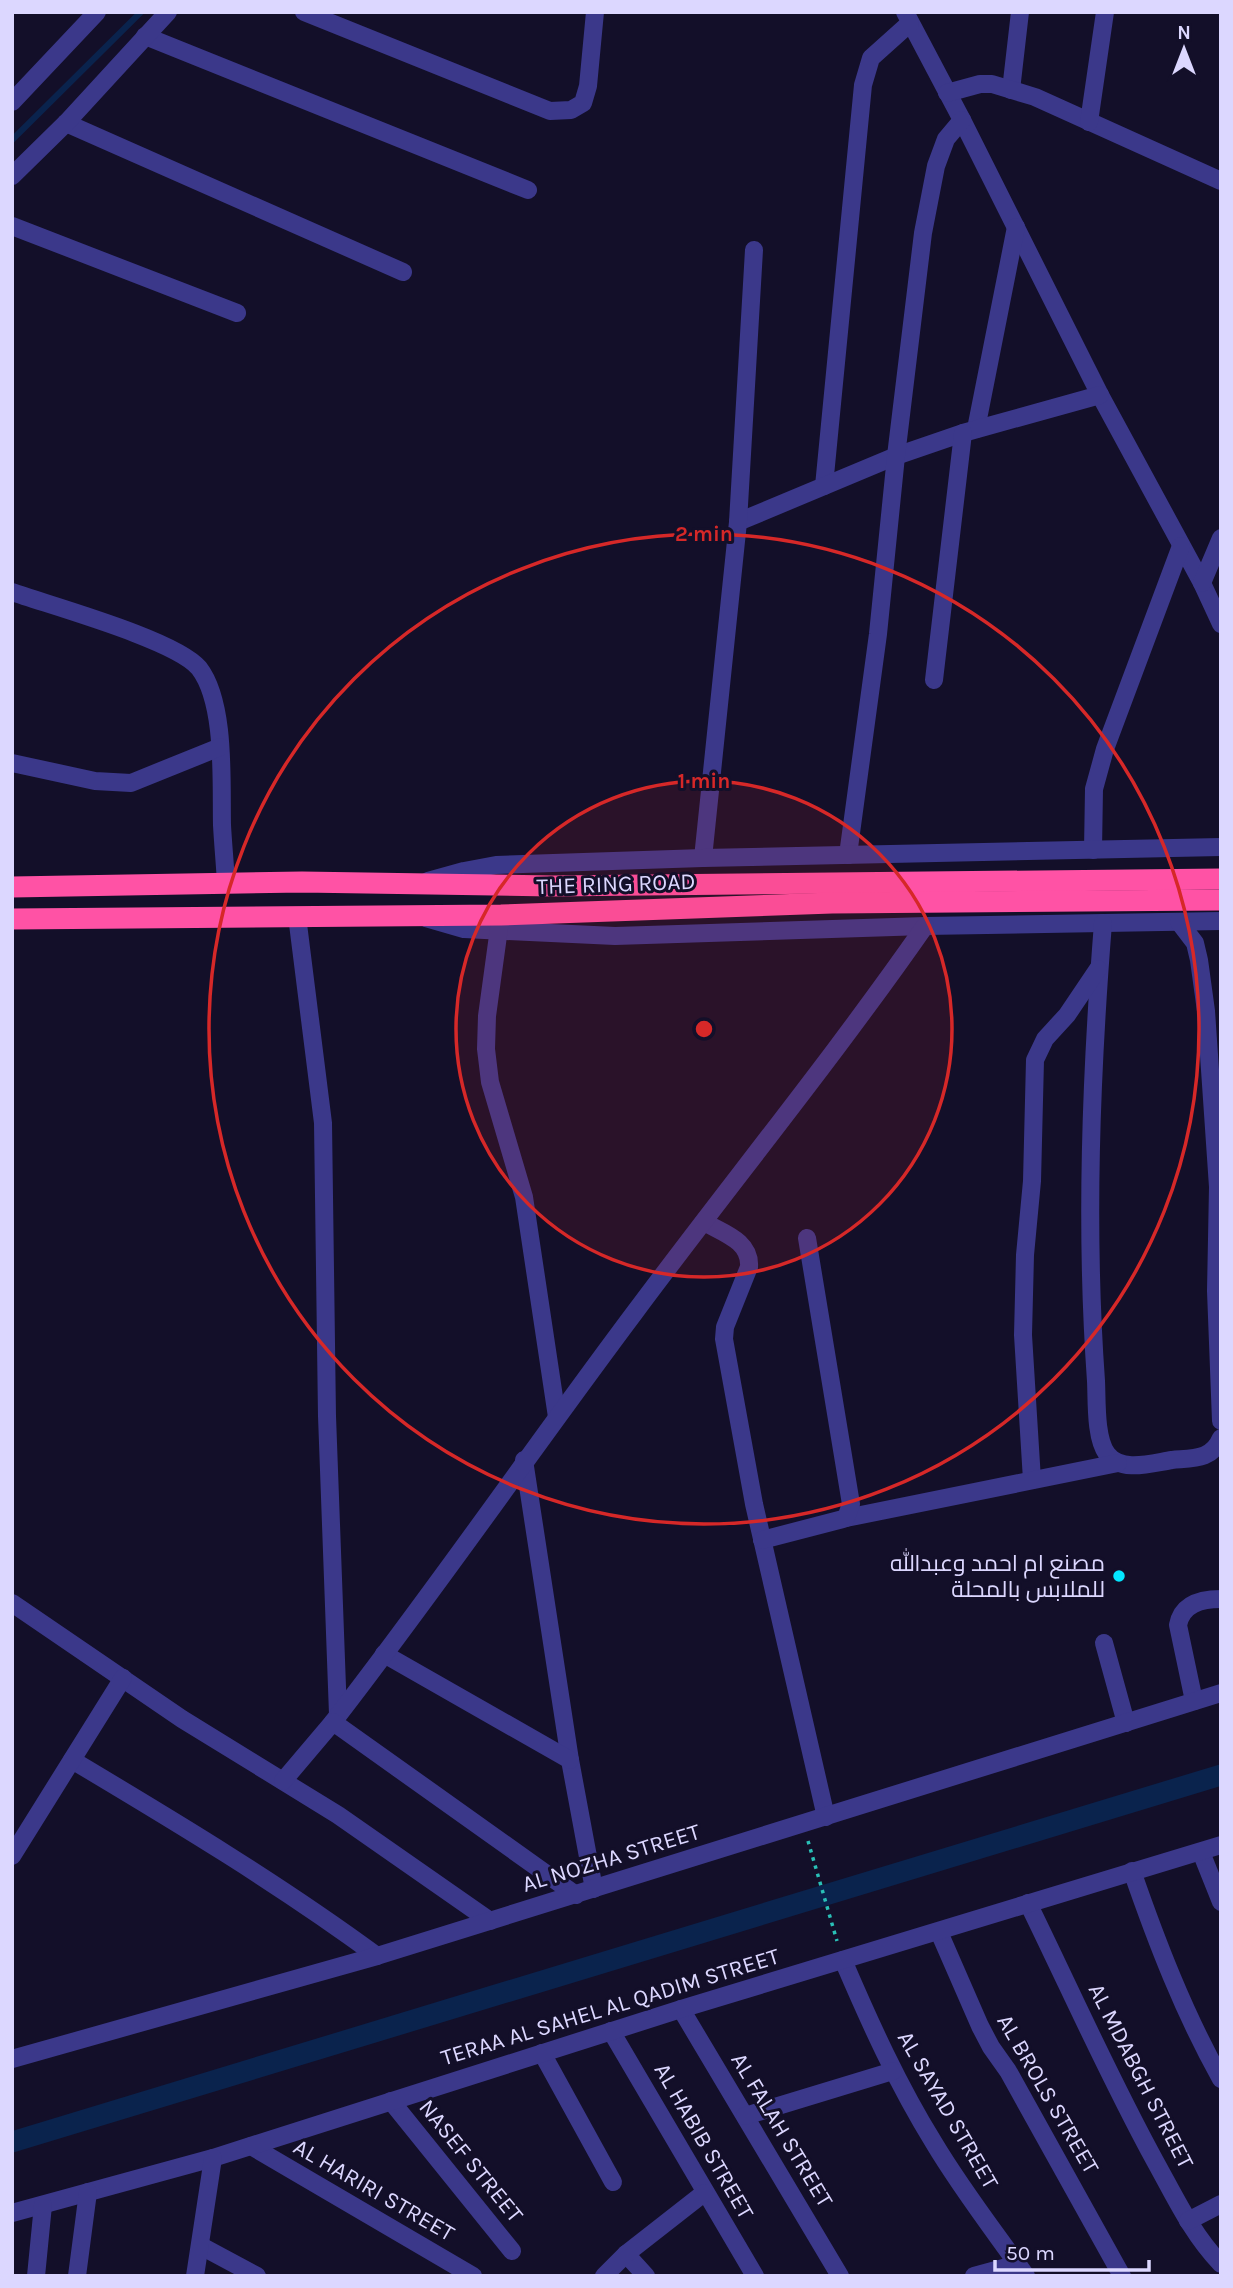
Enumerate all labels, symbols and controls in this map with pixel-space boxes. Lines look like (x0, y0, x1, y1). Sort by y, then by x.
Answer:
north arrow (1149, 14, 1219, 84)
text: N (1177, 22, 1191, 44)
text: 2 min (675, 522, 733, 546)
text: 1 min (678, 769, 730, 793)
street label: THE RING ROAD (536, 868, 696, 900)
centre of rings (692, 1017, 716, 1041)
place label: مصنع ام احمد وعبدالله للملابس بالمحلة (890, 1548, 1105, 1603)
marker: مصنع ام احمد وعبدالله للملابس بالمحلة (1111, 1568, 1127, 1584)
street label: AL NOZHA STREET (519, 1818, 704, 1898)
street label: TERAA AL SAHEL AL QADIM STREET (437, 1942, 783, 2071)
street label: AL MDABGH STREET (1083, 1979, 1200, 2173)
street label: AL BROLS STREET (991, 2009, 1105, 2179)
street label: AL SAYAD STREET (892, 2026, 1004, 2194)
street label: AL FALAH STREET (725, 2048, 839, 2212)
street label: AL HABIB STREET (648, 2058, 760, 2224)
street label: NASEF STREET (413, 2094, 529, 2228)
street label: AL HARIRI STREET (289, 2133, 460, 2247)
scale bar (995, 2228, 1149, 2272)
text: 50 m (1006, 2241, 1055, 2265)

